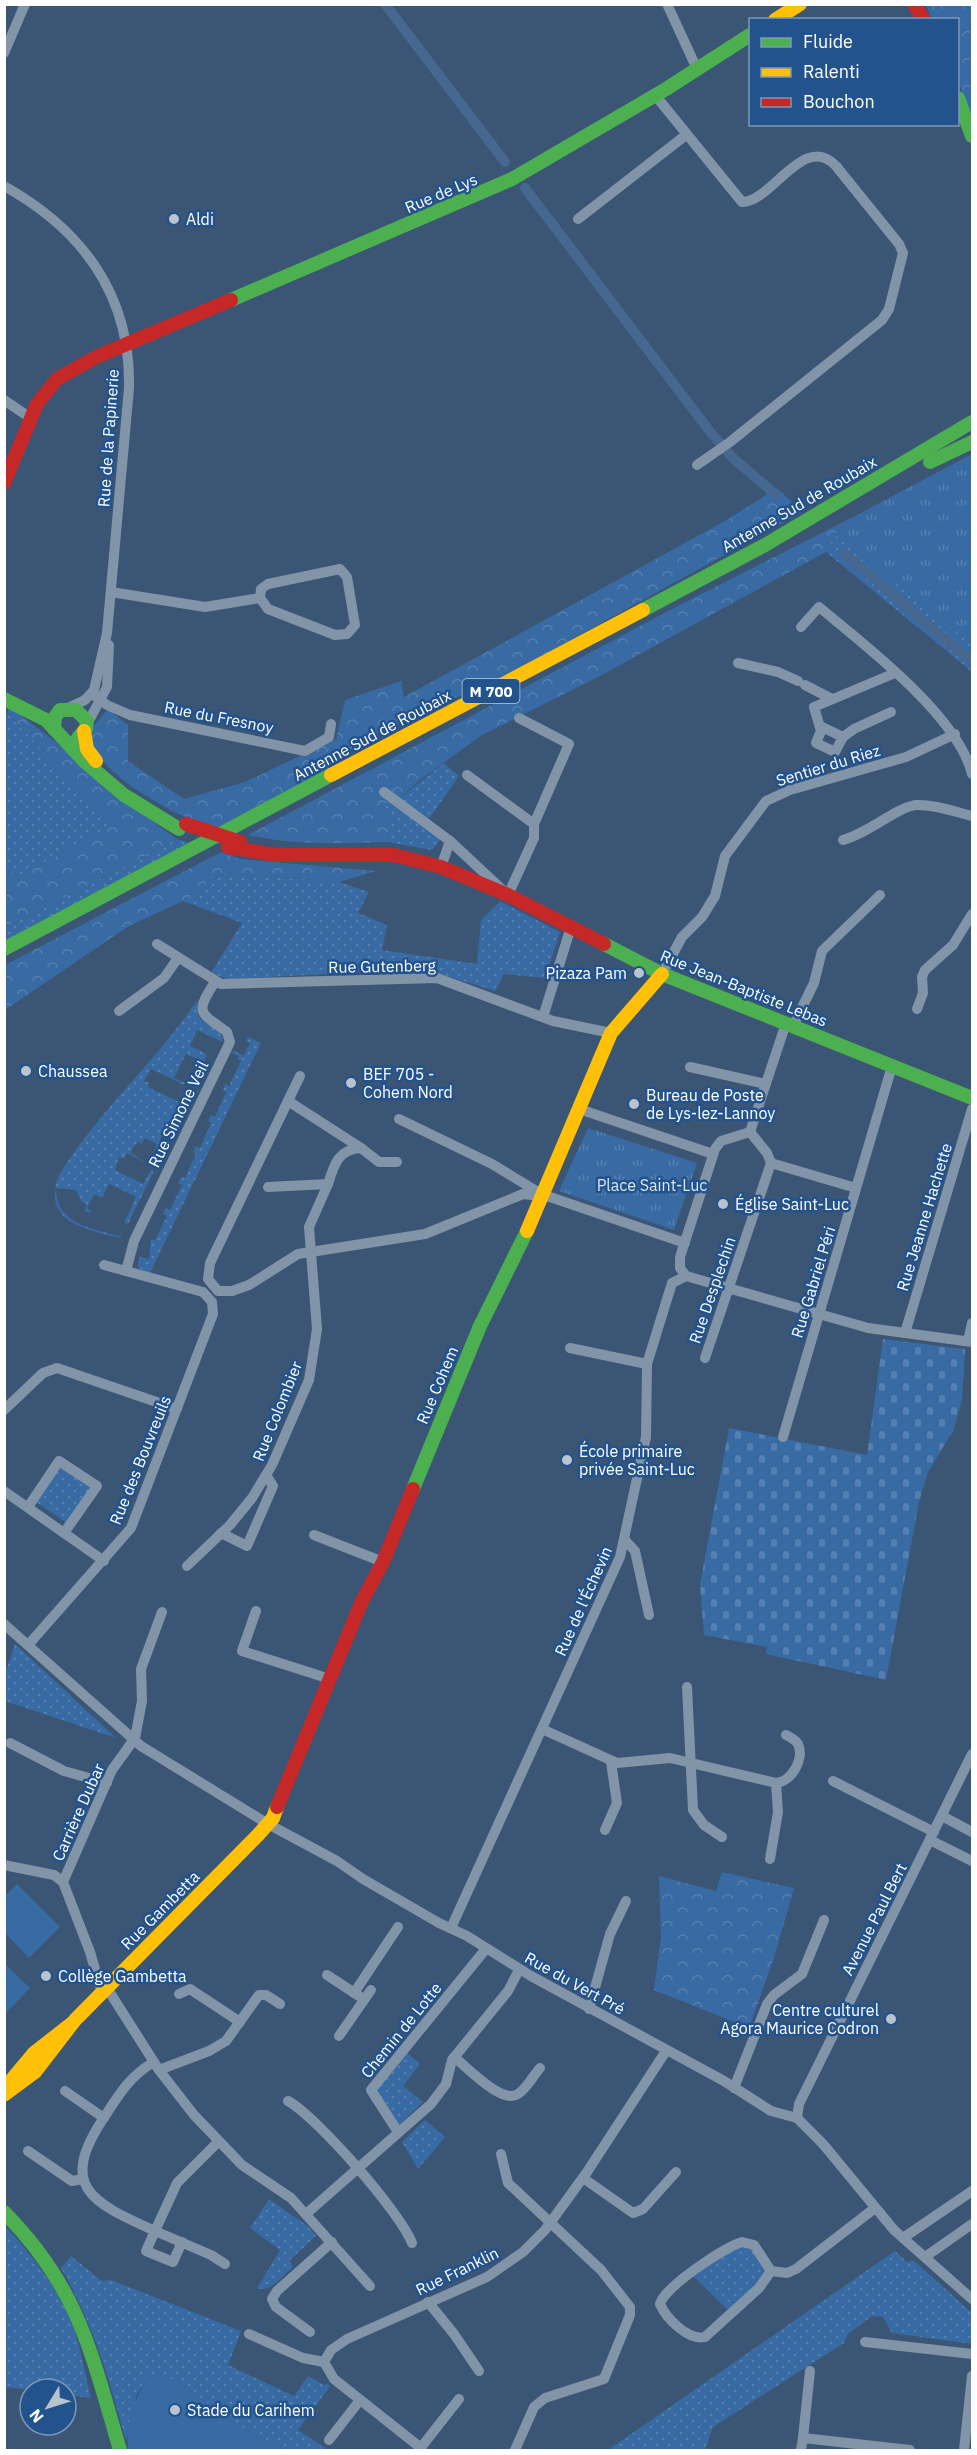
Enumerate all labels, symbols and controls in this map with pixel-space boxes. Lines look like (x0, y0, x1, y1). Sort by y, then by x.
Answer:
legend (749, 18, 959, 126)
text: Fluide (803, 30, 853, 53)
text: Ralenti (803, 60, 860, 83)
text: Bouchon (803, 90, 875, 113)
street label: Rue de Lys (402, 169, 480, 217)
place label: Aldi (186, 209, 214, 229)
marker: Aldi (167, 212, 181, 226)
street label: Rue de la Papinerie (93, 368, 123, 508)
street label: Antenne Sud de Roubaix (718, 451, 880, 557)
road number: M 700 (462, 679, 520, 703)
street label: Antenne Sud de Roubaix (290, 685, 454, 785)
street label: Rue du Fresnoy (163, 697, 275, 737)
street label: Sentier du Riez (774, 740, 882, 790)
street label: Rue Jean-Baptiste Lebas (657, 945, 831, 1031)
street label: Rue Gutenberg (328, 955, 436, 977)
place label: Pizaza Pam (546, 963, 627, 983)
marker: Pizaza Pam (632, 966, 646, 980)
street label: Rue Simone Veil (144, 1057, 212, 1171)
place label: Chaussea (38, 1061, 108, 1081)
marker: Chaussea (19, 1064, 33, 1078)
place label: BEF 705 - Cohem Nord (363, 1064, 453, 1102)
marker: BEF 705 - Cohem Nord (344, 1076, 358, 1090)
place label: Bureau de Poste de Lys-lez-Lannoy (646, 1085, 775, 1123)
marker: Bureau de Poste de Lys-lez-Lannoy (627, 1097, 641, 1111)
street label: Rue Jeanne Hachette (892, 1140, 956, 1293)
park label: Place Saint-Luc (597, 1175, 707, 1195)
place label: Église Saint-Luc (735, 1193, 849, 1214)
marker: Église Saint-Luc (716, 1197, 730, 1211)
street label: Rue Gabriel Péri (787, 1224, 839, 1340)
street label: Rue Desplechin (684, 1234, 740, 1346)
street label: Rue Cohem (412, 1343, 462, 1427)
street label: Rue Colombier (248, 1358, 306, 1464)
street label: Rue des Bouvreuils (105, 1392, 175, 1528)
place label: École primaire privée Saint-Luc (579, 1440, 695, 1479)
marker: École primaire privée Saint-Luc (560, 1453, 574, 1467)
street label: Rue de l'Échevin (549, 1543, 616, 1659)
street label: Carrière Dubar (48, 1760, 109, 1864)
street label: Avenue Paul Bert (837, 1860, 911, 1978)
street label: Rue Gambetta (116, 1866, 204, 1954)
street label: Rue du Vert Pré (521, 1947, 629, 2019)
place label: Collège Gambetta (58, 1966, 187, 1986)
marker: Collège Gambetta (39, 1969, 53, 1983)
street label: Chemin de Lotte (356, 1978, 446, 2082)
place label: Centre culturel Agora Maurice Codron (720, 2000, 879, 2038)
marker: Centre culturel Agora Maurice Codron (884, 2012, 898, 2026)
street label: Rue Franklin (412, 2242, 502, 2300)
north arrow (18, 2377, 78, 2437)
place label: Stade du Carihem (187, 2400, 315, 2420)
marker: Stade du Carihem (168, 2403, 182, 2417)
text: N (25, 2406, 48, 2427)

